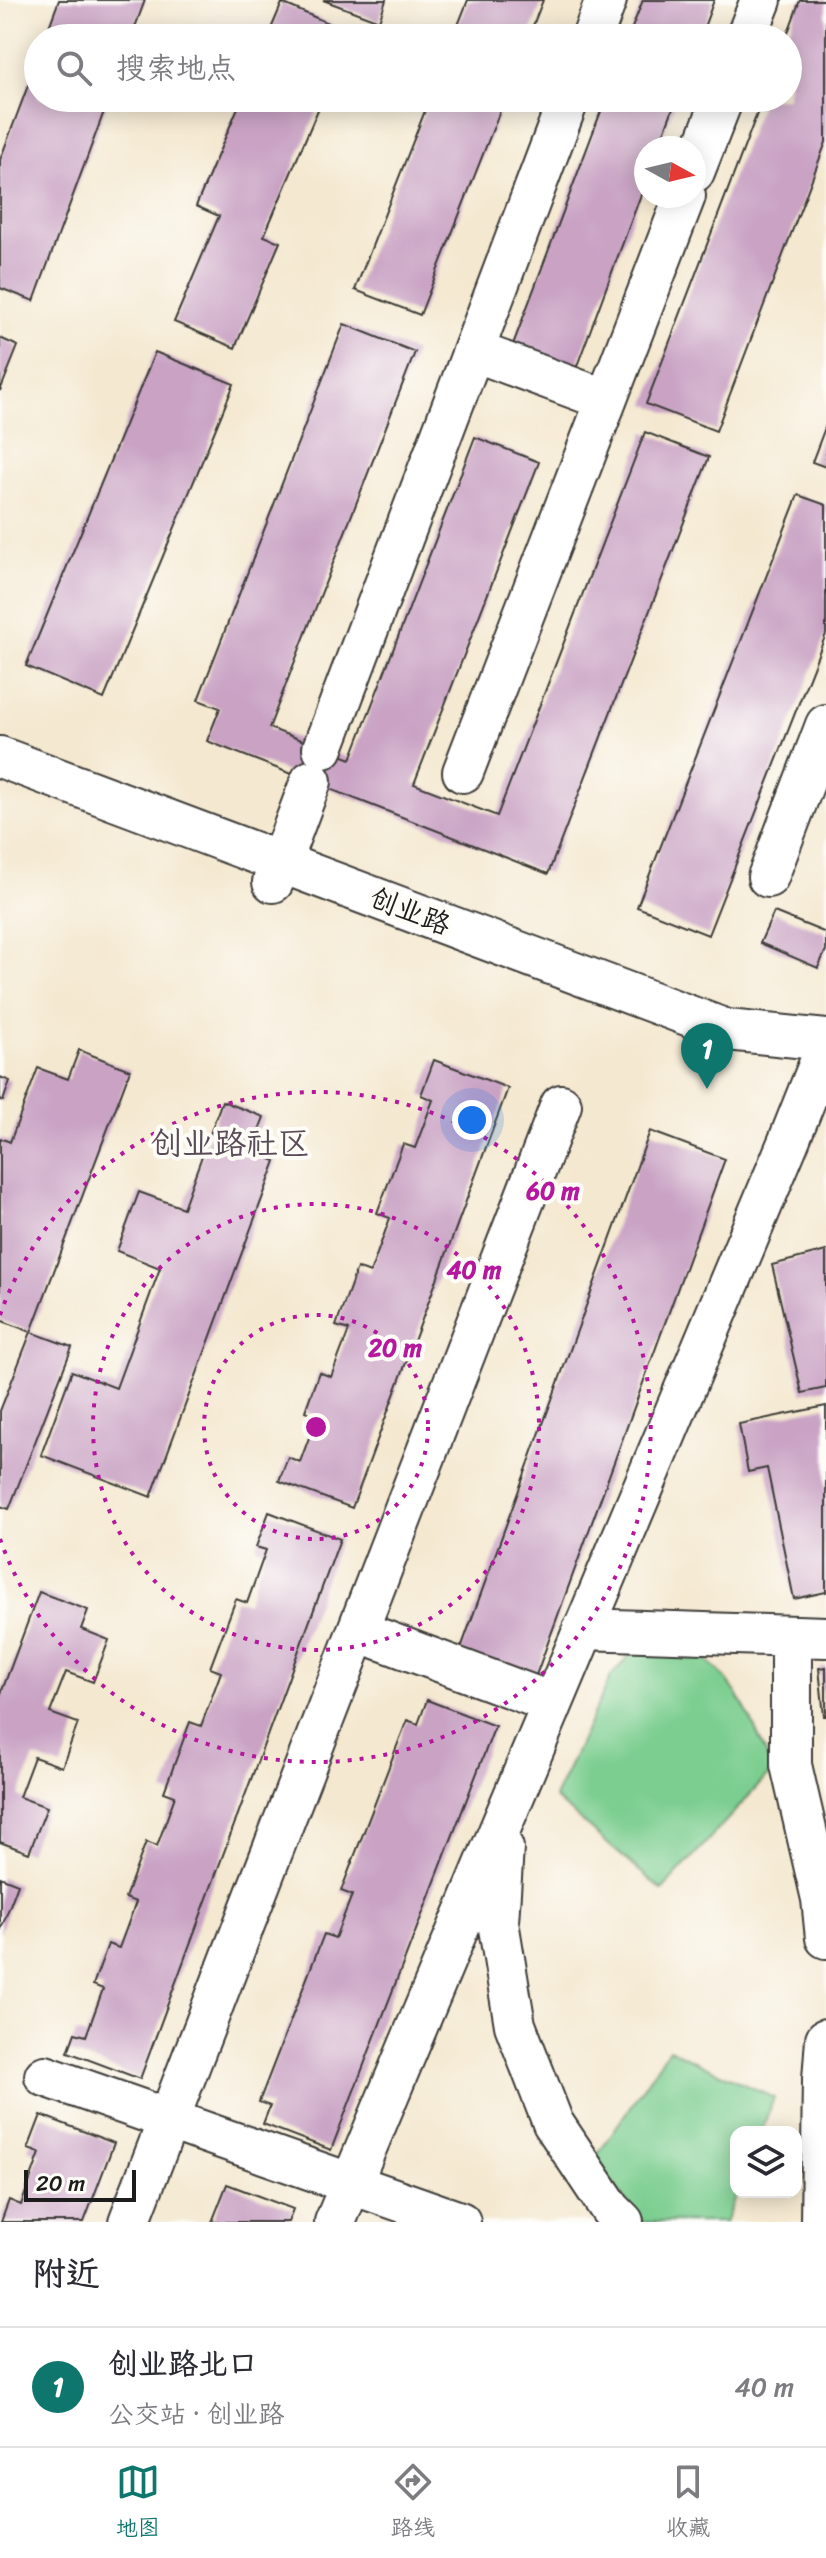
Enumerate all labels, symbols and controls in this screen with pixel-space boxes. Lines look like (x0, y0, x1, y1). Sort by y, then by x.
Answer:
search box (24, 24, 802, 112)
text: 搜索地点 (116, 41, 236, 95)
icon: search (52, 46, 96, 90)
north arrow (634, 136, 706, 208)
street label: 创业路 (362, 873, 458, 949)
pin: 1 (681, 1023, 733, 1089)
your location (452, 1100, 492, 1140)
district label: 创业路社区 (150, 1115, 310, 1172)
text: 60 m (525, 1170, 580, 1212)
text: 40 m (447, 1249, 502, 1291)
text: 20 m (367, 1327, 422, 1369)
centre of rings (302, 1413, 330, 1441)
map controls (730, 2126, 802, 2198)
button: layers (730, 2126, 802, 2198)
text: 20 m (36, 2164, 85, 2203)
scale bar (24, 2166, 136, 2202)
text: 附近 (32, 2244, 100, 2304)
text: 创业路北口 (108, 2337, 258, 2391)
text: 1 (52, 2364, 64, 2410)
text: 40 m (735, 2364, 794, 2410)
text: 公交站 · 创业路 (108, 2391, 285, 2437)
tab: 地图 (116, 2460, 160, 2547)
tab: 路线 (391, 2460, 435, 2547)
tab: 收藏 (666, 2460, 710, 2547)

